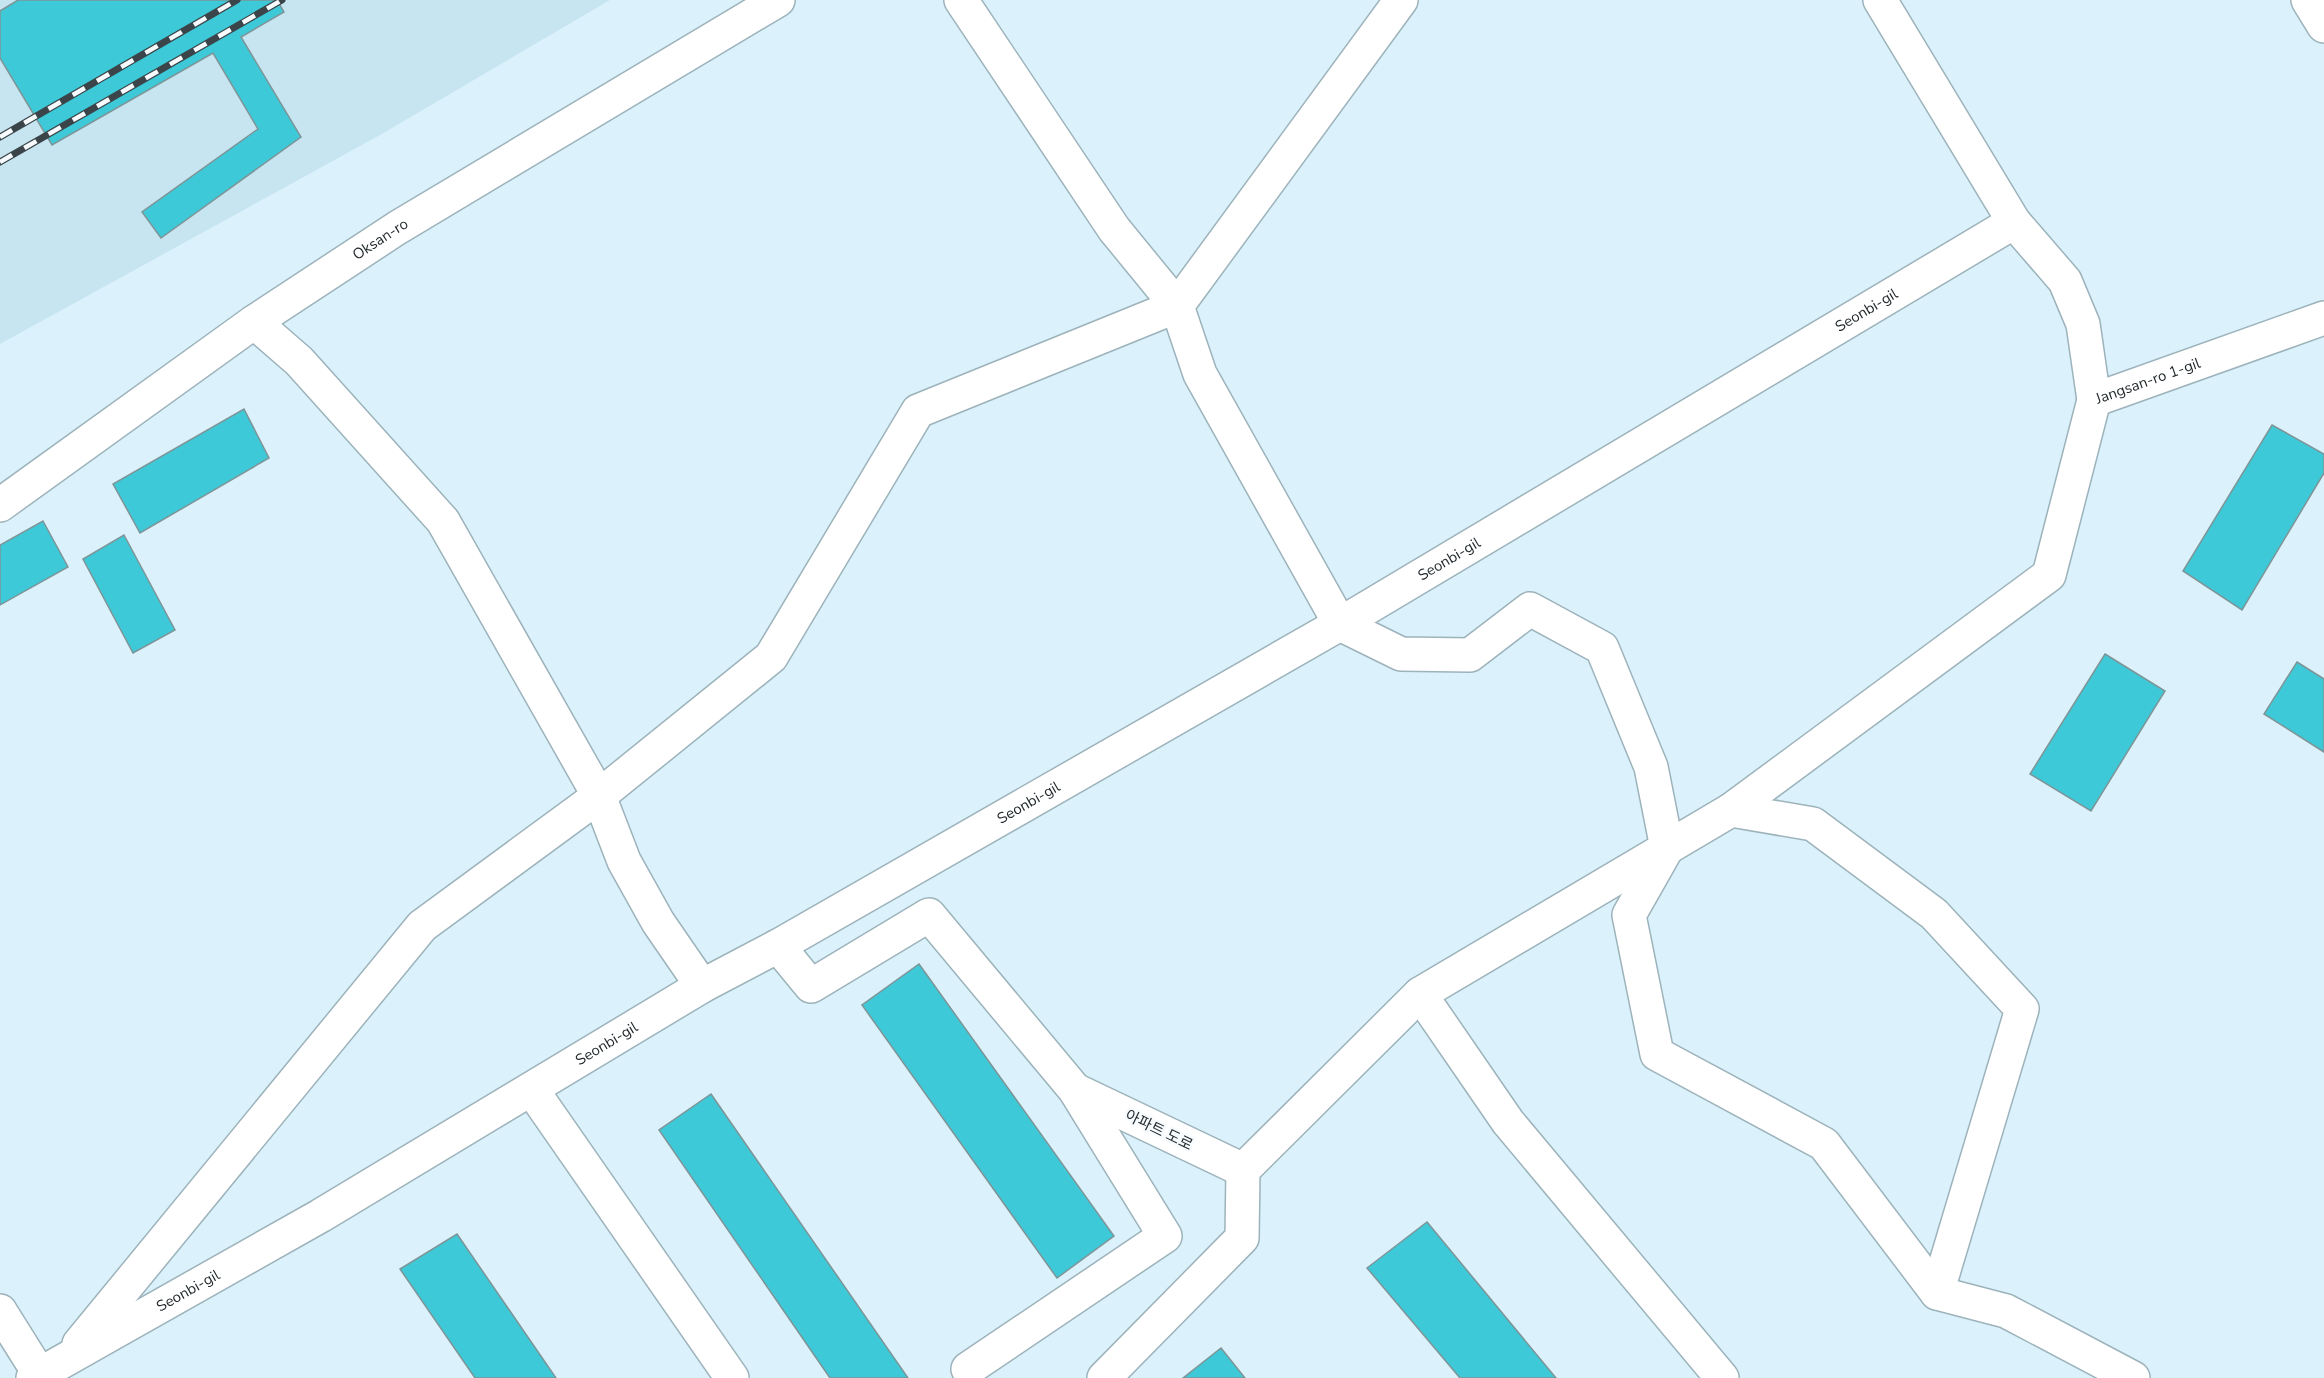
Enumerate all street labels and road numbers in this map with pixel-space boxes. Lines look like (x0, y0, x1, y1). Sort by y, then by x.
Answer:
street label: Oksan-ro (348, 214, 412, 265)
street label: Seonbi-gil (1831, 283, 1902, 336)
street label: Jangsan-ro 1-gil (2092, 353, 2204, 409)
street label: Seonbi-gil (1414, 532, 1485, 585)
street label: Seonbi-gil (993, 776, 1064, 828)
street label: Seonbi-gil (572, 1017, 642, 1070)
street label: 아파트 도로 (1122, 1105, 1196, 1155)
street label: Seonbi-gil (153, 1264, 224, 1316)

